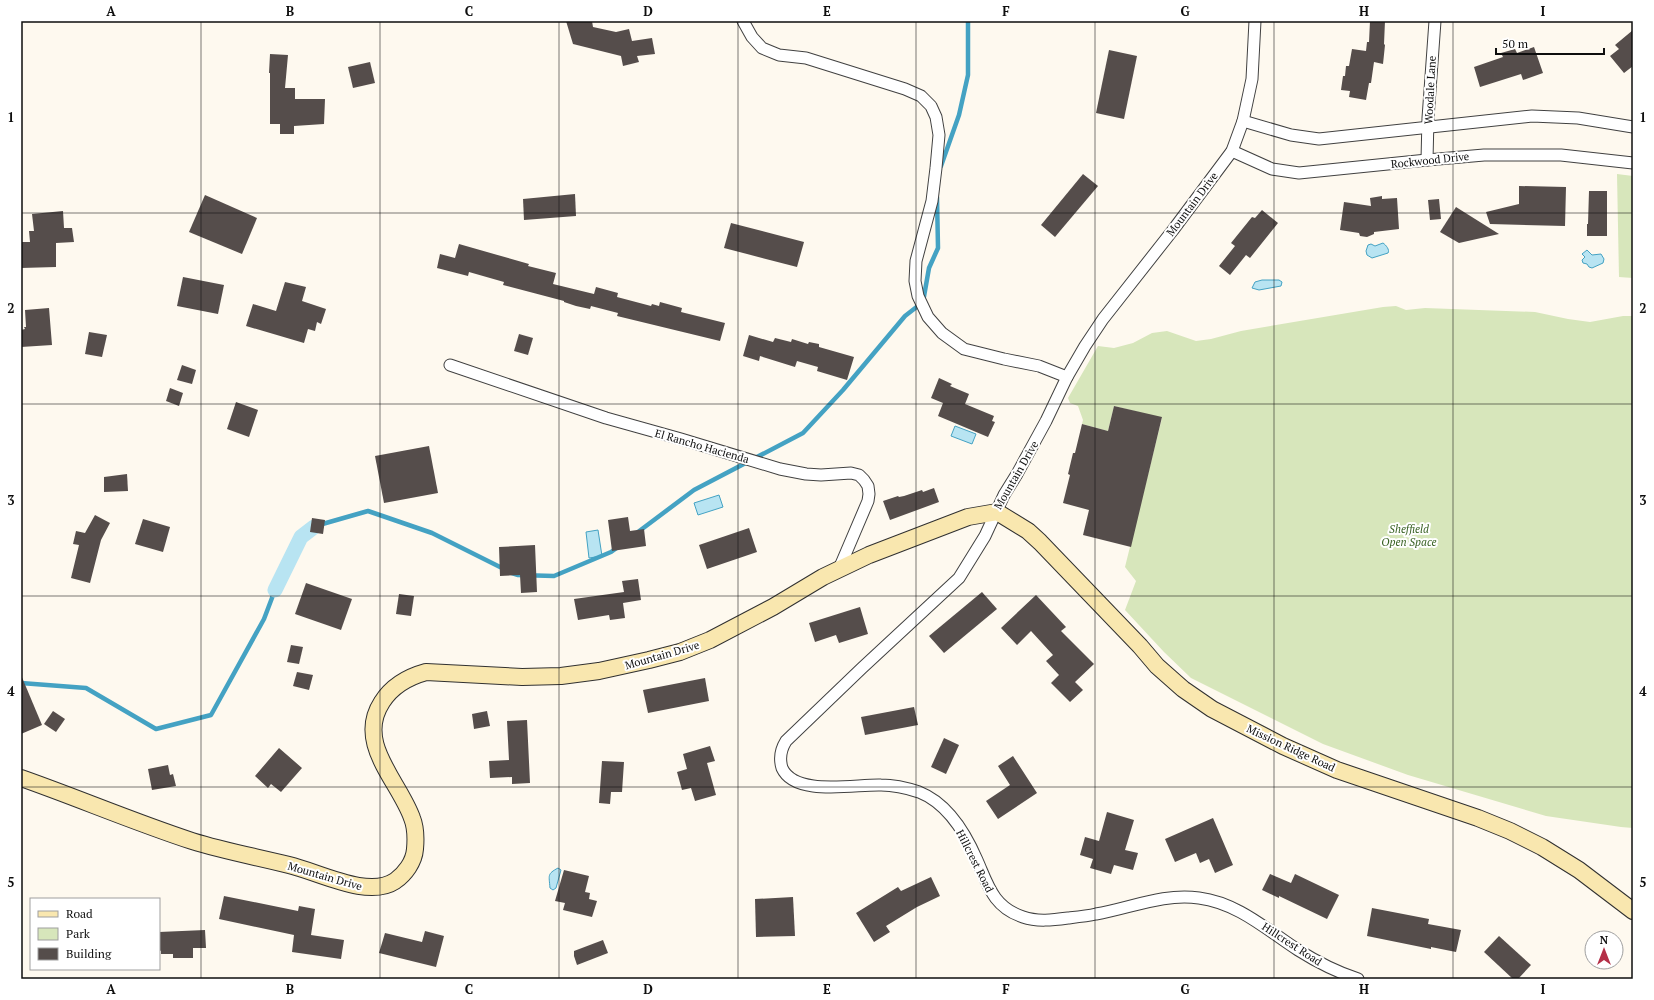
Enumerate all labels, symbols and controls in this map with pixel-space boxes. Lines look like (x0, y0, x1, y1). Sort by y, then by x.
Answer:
text: A (106, 2, 116, 20)
text: B (286, 2, 294, 20)
text: C (465, 2, 473, 20)
text: D (643, 2, 653, 20)
text: E (823, 2, 831, 20)
text: F (1002, 2, 1010, 20)
text: G (1180, 2, 1190, 20)
text: H (1359, 2, 1369, 20)
text: I (1541, 2, 1546, 20)
scale bar (1496, 30, 1604, 56)
text: 50 m (1502, 36, 1529, 51)
street label: Woodale Lane (1421, 55, 1439, 125)
text: 1 (7, 108, 15, 126)
text: 1 (1639, 108, 1647, 126)
street label: Rockwood Drive (1390, 149, 1470, 171)
street label: Mountain Drive (1163, 169, 1221, 239)
text: 2 (7, 299, 15, 317)
text: 2 (1639, 299, 1647, 317)
street label: El Rancho Hacienda (653, 426, 751, 466)
street label: Mountain Drive (991, 438, 1042, 512)
text: 3 (7, 491, 15, 509)
text: 3 (1639, 491, 1647, 509)
park label: Sheffield Open Space (1381, 522, 1437, 549)
street label: Mountain Drive (623, 638, 701, 672)
text: 4 (7, 682, 15, 700)
text: 4 (1639, 682, 1647, 700)
street label: Mission Ridge Road (1245, 721, 1337, 775)
street label: Hillcrest Road (953, 827, 997, 895)
street label: Mountain Drive (286, 859, 364, 893)
text: 5 (7, 873, 15, 891)
text: 5 (1639, 873, 1647, 891)
legend (30, 898, 160, 970)
text: Road (66, 906, 93, 921)
street label: Hillcrest Road (1259, 919, 1325, 969)
text: Park (66, 926, 91, 941)
north arrow (1584, 930, 1624, 970)
text: N (1600, 933, 1609, 947)
text: Building (66, 946, 112, 961)
text: A (106, 980, 116, 998)
text: B (286, 980, 294, 998)
text: C (465, 980, 473, 998)
text: D (643, 980, 653, 998)
text: E (823, 980, 831, 998)
text: F (1002, 980, 1010, 998)
text: G (1180, 980, 1190, 998)
text: H (1359, 980, 1369, 998)
text: I (1541, 980, 1546, 998)

